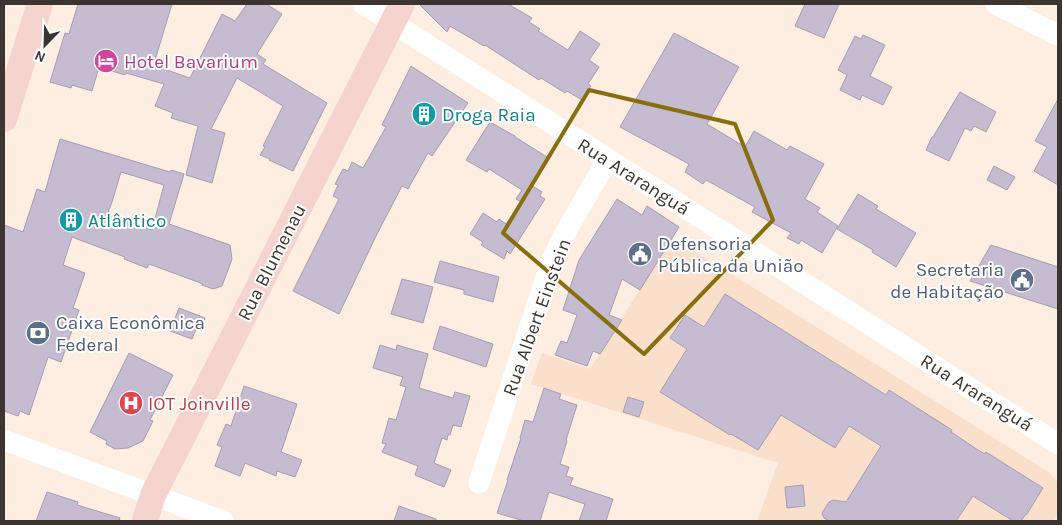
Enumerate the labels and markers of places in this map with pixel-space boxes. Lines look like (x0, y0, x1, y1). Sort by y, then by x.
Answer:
hotel icon: Hotel Bavarium (93, 48, 119, 74)
place label: Hotel Bavarium (124, 51, 258, 73)
building icon: Droga Raia (411, 101, 437, 127)
place label: Droga Raia (442, 104, 536, 126)
building icon: Atlântico (58, 207, 84, 233)
place label: Atlântico (88, 210, 166, 232)
place label: Defensoria Pública da União (658, 233, 804, 277)
public building icon: Defensoria Pública da União (627, 241, 653, 267)
place label: Secretaria de Habitação (890, 259, 1004, 303)
public building icon: Secretaria de Habitação (1009, 267, 1035, 293)
place label: Caixa Econômica Federal (56, 312, 205, 356)
bank icon: Caixa Econômica Federal (25, 320, 51, 346)
hospital icon: IOT Joinville (118, 390, 144, 416)
place label: IOT Joinville (148, 393, 250, 415)

